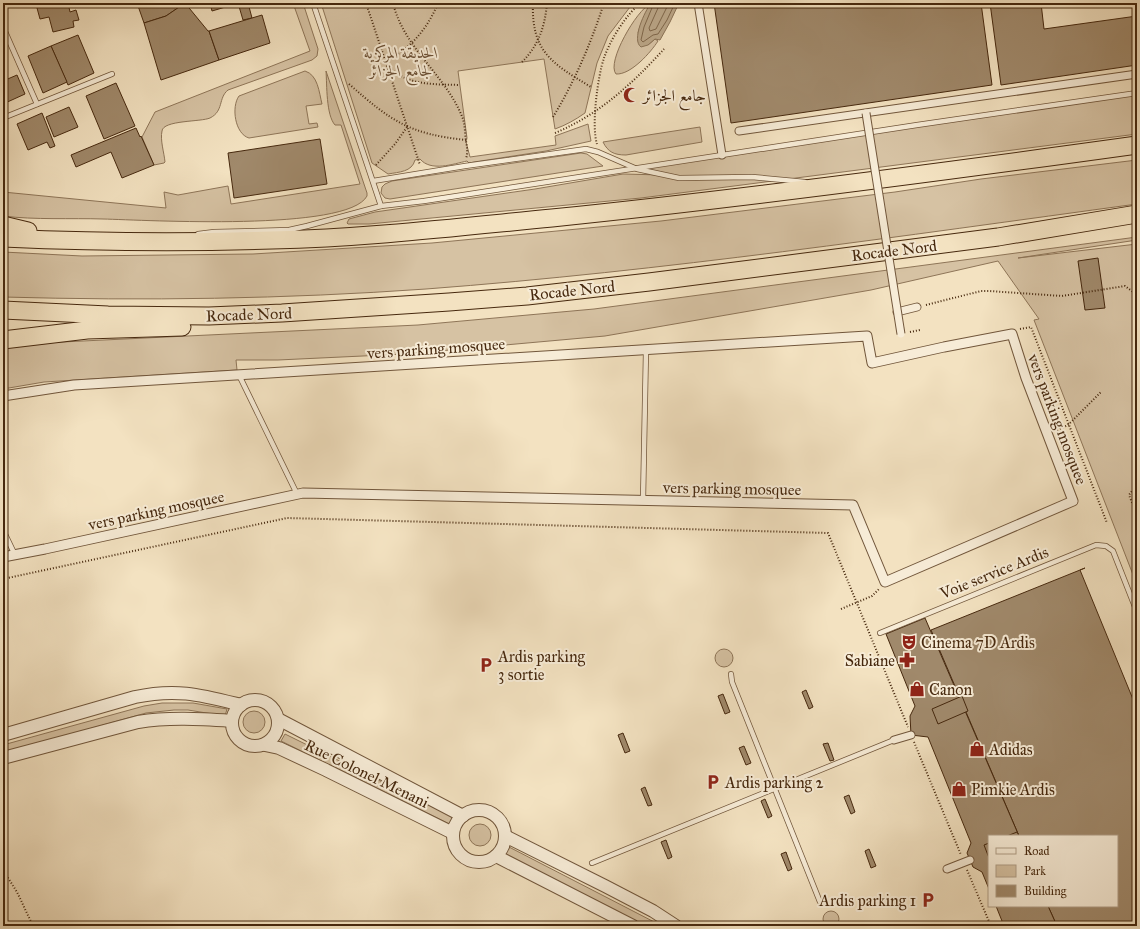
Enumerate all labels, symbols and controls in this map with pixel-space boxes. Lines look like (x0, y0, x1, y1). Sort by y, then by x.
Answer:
park label: الحديقة المركزية لجامع الجزائر (362, 43, 438, 86)
mosque icon: جامع الجزائر (622, 86, 640, 104)
place label: جامع الجزائر (641, 86, 706, 111)
street label: Rocade Nord (850, 236, 938, 265)
street label: Rocade Nord (528, 277, 616, 304)
street label: Rocade Nord (206, 303, 292, 326)
street label: vers parking mosquee (365, 334, 506, 364)
street label: vers parking mosquee (1023, 350, 1091, 488)
street label: vers parking mosquee (662, 478, 802, 500)
street label: vers parking mosquee (85, 487, 226, 535)
street label: Voie service Ardis (936, 542, 1051, 603)
theatre icon: Cinema 7D Ardis (900, 633, 918, 651)
place label: Cinema 7D Ardis (921, 633, 1035, 652)
place label: Ardis parking 3 sortie (497, 647, 586, 684)
place label: Sabiane (845, 651, 895, 670)
pharmacy icon: Sabiane (898, 651, 916, 669)
parking icon: Ardis parking 3 sortie (477, 656, 495, 674)
shop icon: Canon (908, 680, 926, 698)
place label: Canon (929, 680, 973, 699)
street label: Rue Colonel Menani (302, 735, 433, 812)
shop icon: Adidas (968, 740, 986, 758)
place label: Adidas (988, 740, 1033, 759)
parking icon: Ardis parking 2 (704, 773, 722, 791)
place label: Ardis parking 2 (724, 773, 823, 793)
shop icon: Pimkie Ardis (950, 780, 968, 798)
place label: Pimkie Ardis (971, 780, 1055, 799)
legend (988, 835, 1118, 907)
text: Road (1024, 844, 1050, 858)
text: Park (1024, 864, 1046, 878)
text: Building (1024, 884, 1067, 899)
place label: Ardis parking 1 (818, 891, 916, 911)
parking icon: Ardis parking 1 (919, 891, 937, 909)

